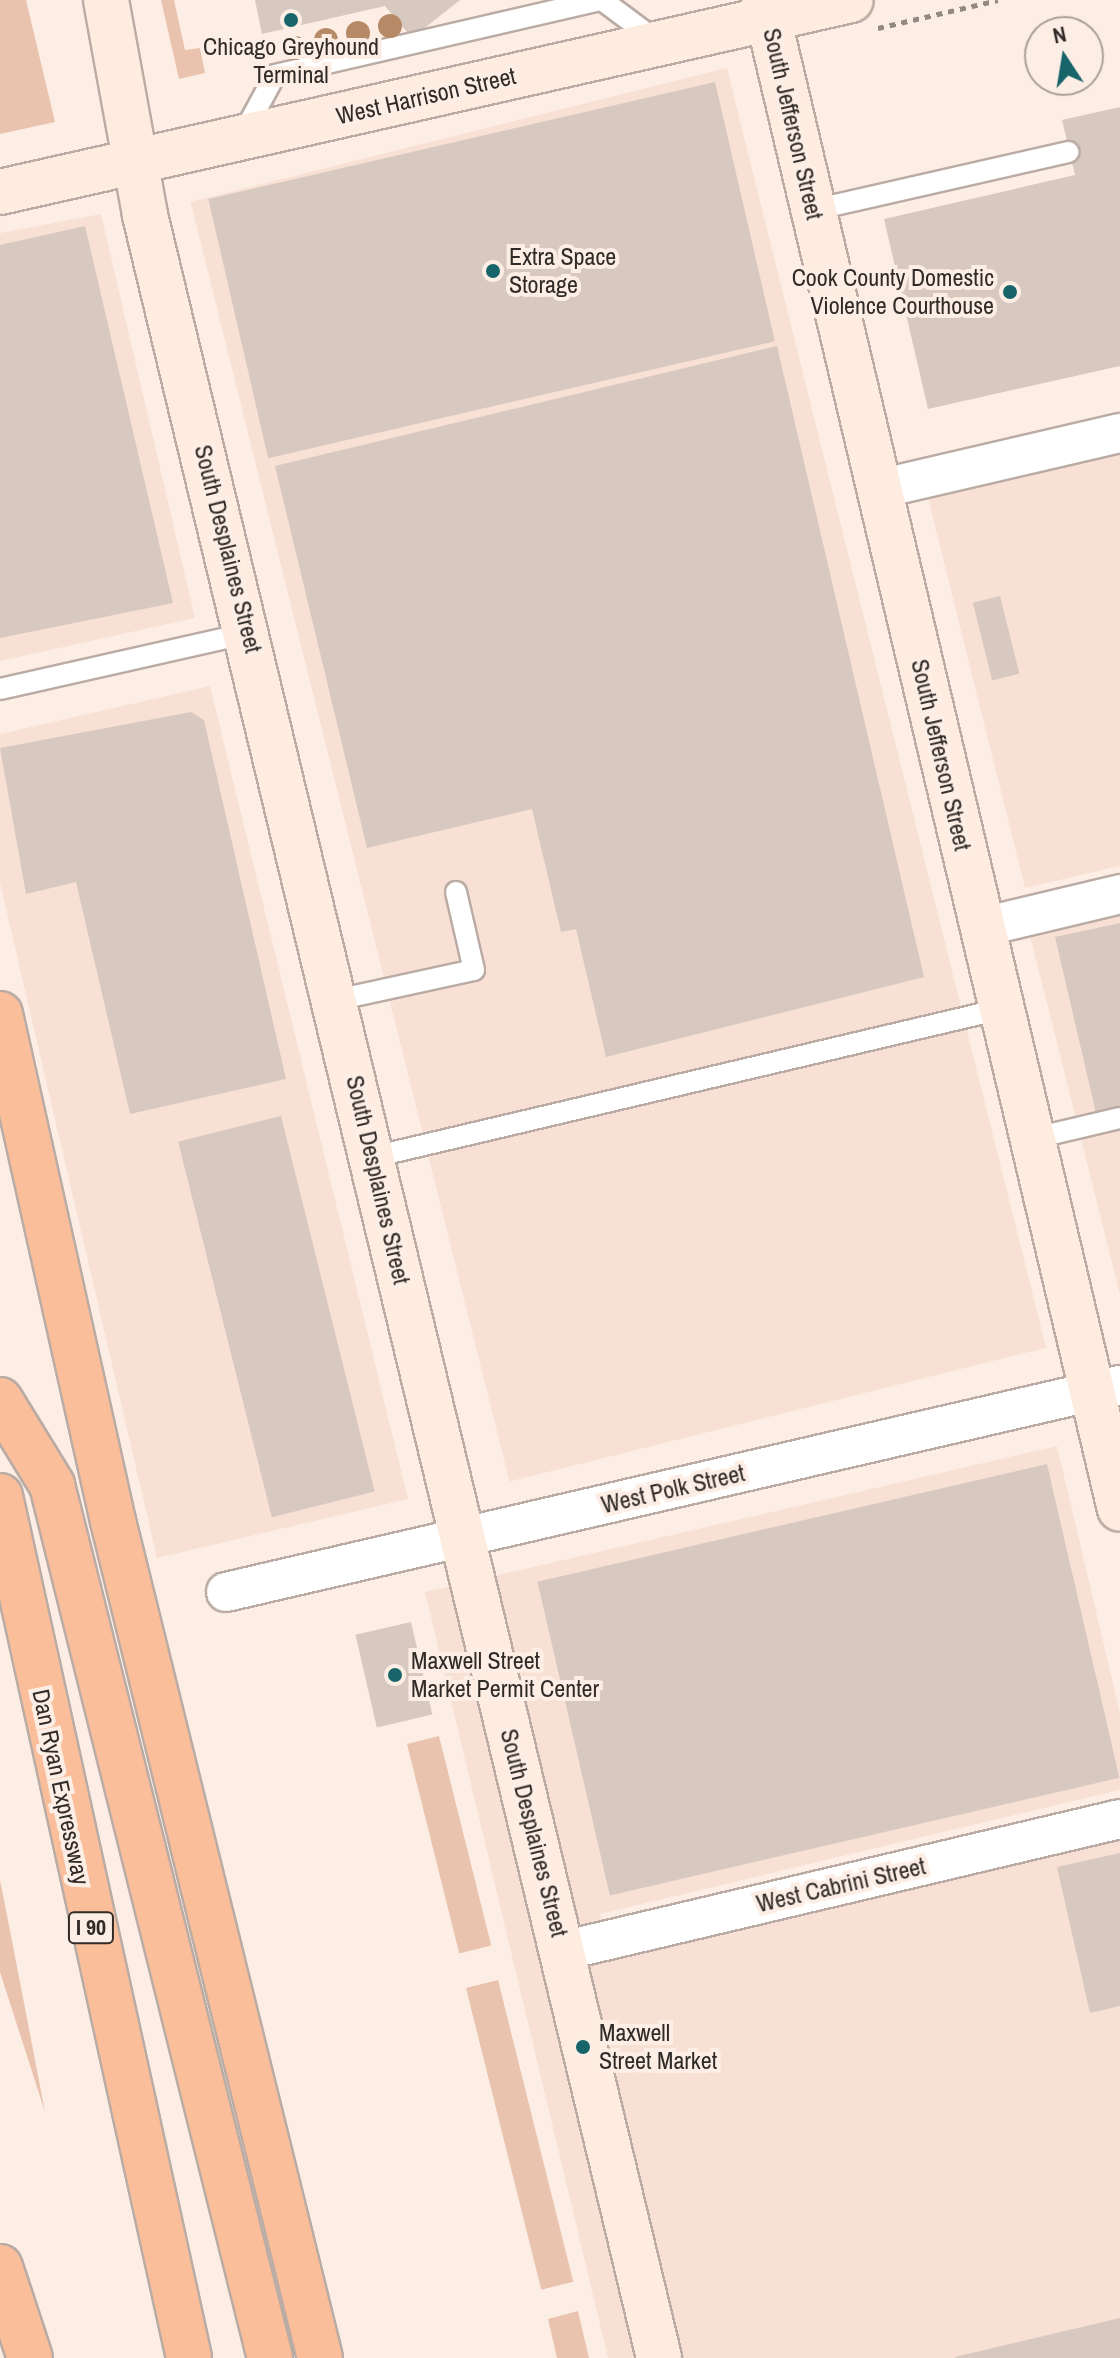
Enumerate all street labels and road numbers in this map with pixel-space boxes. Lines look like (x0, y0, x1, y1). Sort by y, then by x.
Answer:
street label: South Jefferson Street (757, 26, 829, 222)
street label: West Harrison Street (333, 61, 519, 131)
street label: South Desplaines Street (188, 442, 268, 656)
street label: South Jefferson Street (905, 657, 977, 853)
street label: South Desplaines Street (340, 1073, 416, 1287)
street label: West Polk Street (599, 1459, 747, 1519)
street label: Dan Ryan Expressway (26, 1687, 96, 1887)
street label: South Desplaines Street (494, 1726, 574, 1940)
street label: West Cabrini Street (754, 1852, 928, 1918)
road number: I 90 (67, 1910, 115, 1946)

